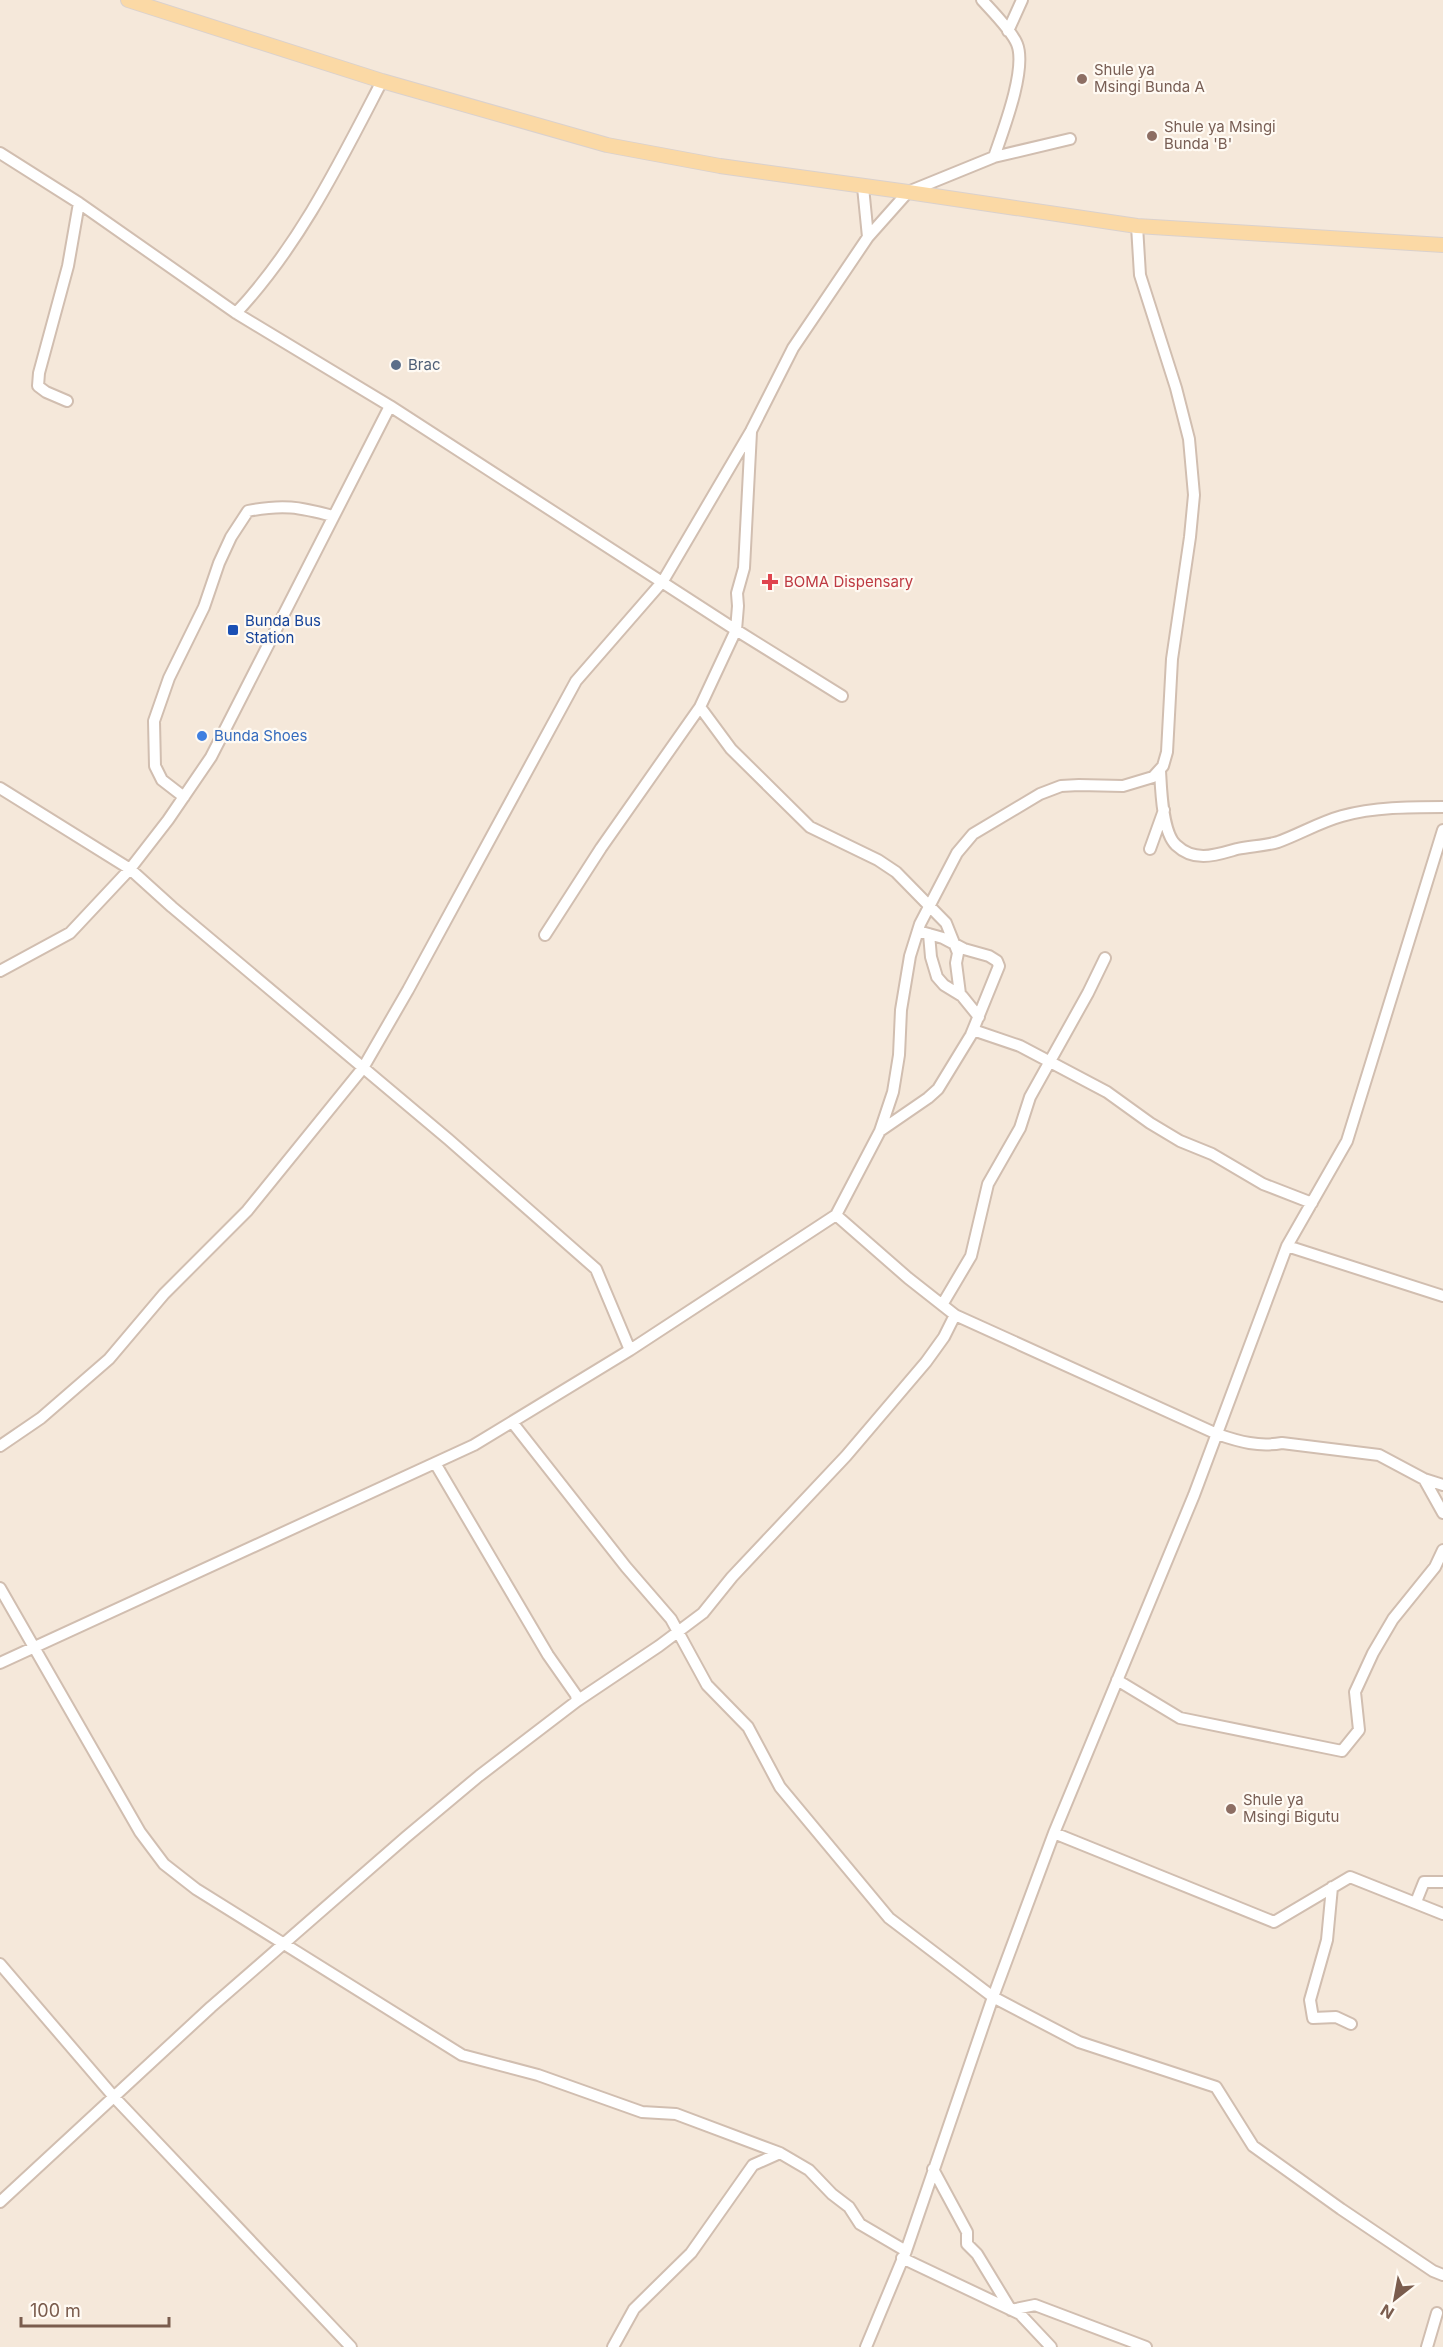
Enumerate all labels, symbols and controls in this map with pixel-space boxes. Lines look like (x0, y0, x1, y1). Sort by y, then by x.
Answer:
place label: Shule ya Msingi Bunda A (1094, 60, 1205, 96)
marker: Shule ya Msingi Bunda A (1075, 72, 1089, 86)
place label: Shule ya Msingi Bunda 'B' (1164, 117, 1276, 153)
marker: Shule ya Msingi Bunda 'B' (1145, 129, 1159, 143)
place label: Brac (408, 355, 440, 374)
marker: Brac (389, 358, 403, 372)
place label: BOMA Dispensary (784, 572, 914, 591)
marker: BOMA Dispensary (761, 573, 779, 591)
place label: Bunda Bus Station (245, 611, 321, 647)
marker: Bunda Bus Station (226, 623, 240, 637)
place label: Bunda Shoes (214, 726, 308, 745)
marker: Bunda Shoes (195, 729, 209, 743)
place label: Shule ya Msingi Bigutu (1243, 1790, 1339, 1826)
marker: Shule ya Msingi Bigutu (1224, 1802, 1238, 1816)
north arrow (1365, 2269, 1425, 2329)
scale bar (21, 2290, 170, 2328)
text: 100 m (30, 2300, 81, 2321)
text: N (1377, 2300, 1398, 2324)

